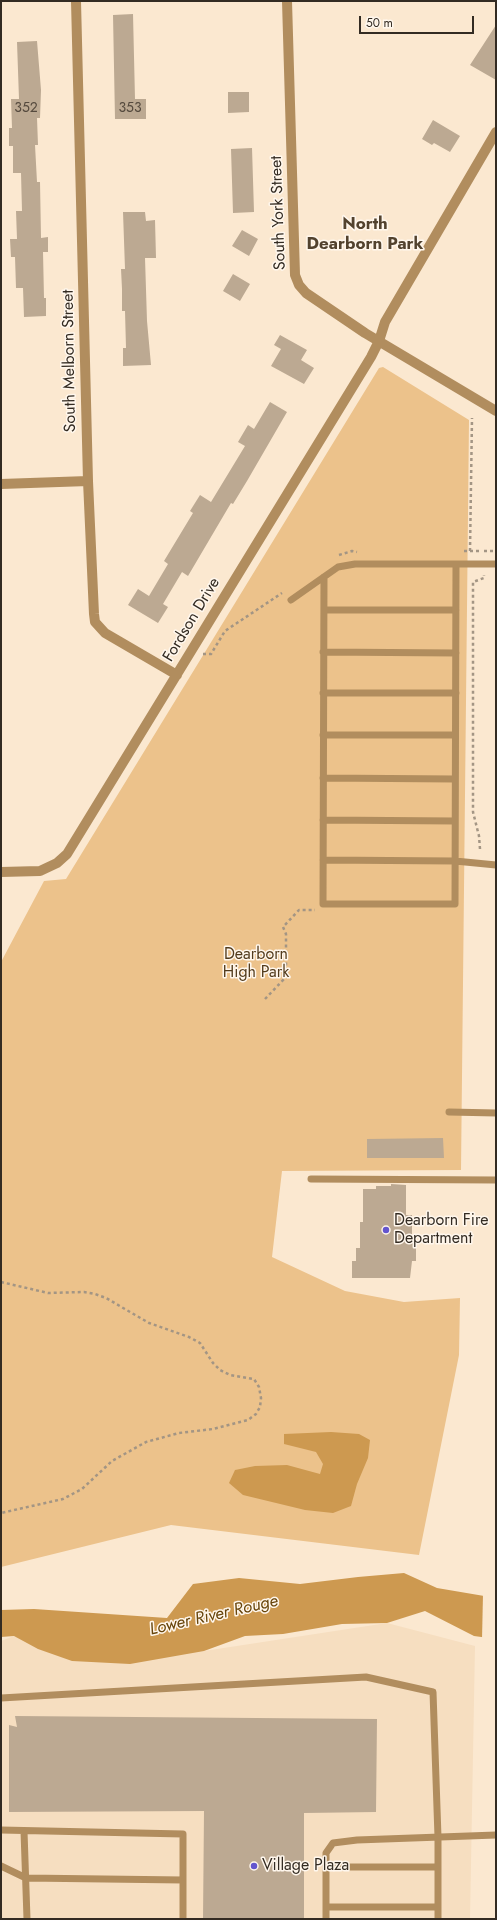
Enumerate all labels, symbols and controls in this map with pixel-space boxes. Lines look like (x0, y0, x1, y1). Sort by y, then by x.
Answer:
scale bar (361, 8, 476, 34)
text: 50 m (366, 14, 393, 32)
house number: 352 (14, 101, 38, 117)
house number: 353 (118, 101, 142, 117)
street label: South York Street (267, 155, 291, 271)
district label: North Dearborn Park (307, 215, 423, 255)
street label: South Melborn Street (59, 290, 81, 432)
street label: Fordson Drive (159, 574, 225, 666)
park label: Dearborn High Park (223, 945, 289, 983)
place label: Dearborn Fire Department (394, 1211, 488, 1249)
marker: Dearborn Fire Department (381, 1225, 391, 1235)
water label: Lower River Rouge (148, 1591, 280, 1641)
place label: Village Plaza (262, 1856, 349, 1876)
marker: Village Plaza (249, 1861, 259, 1871)

